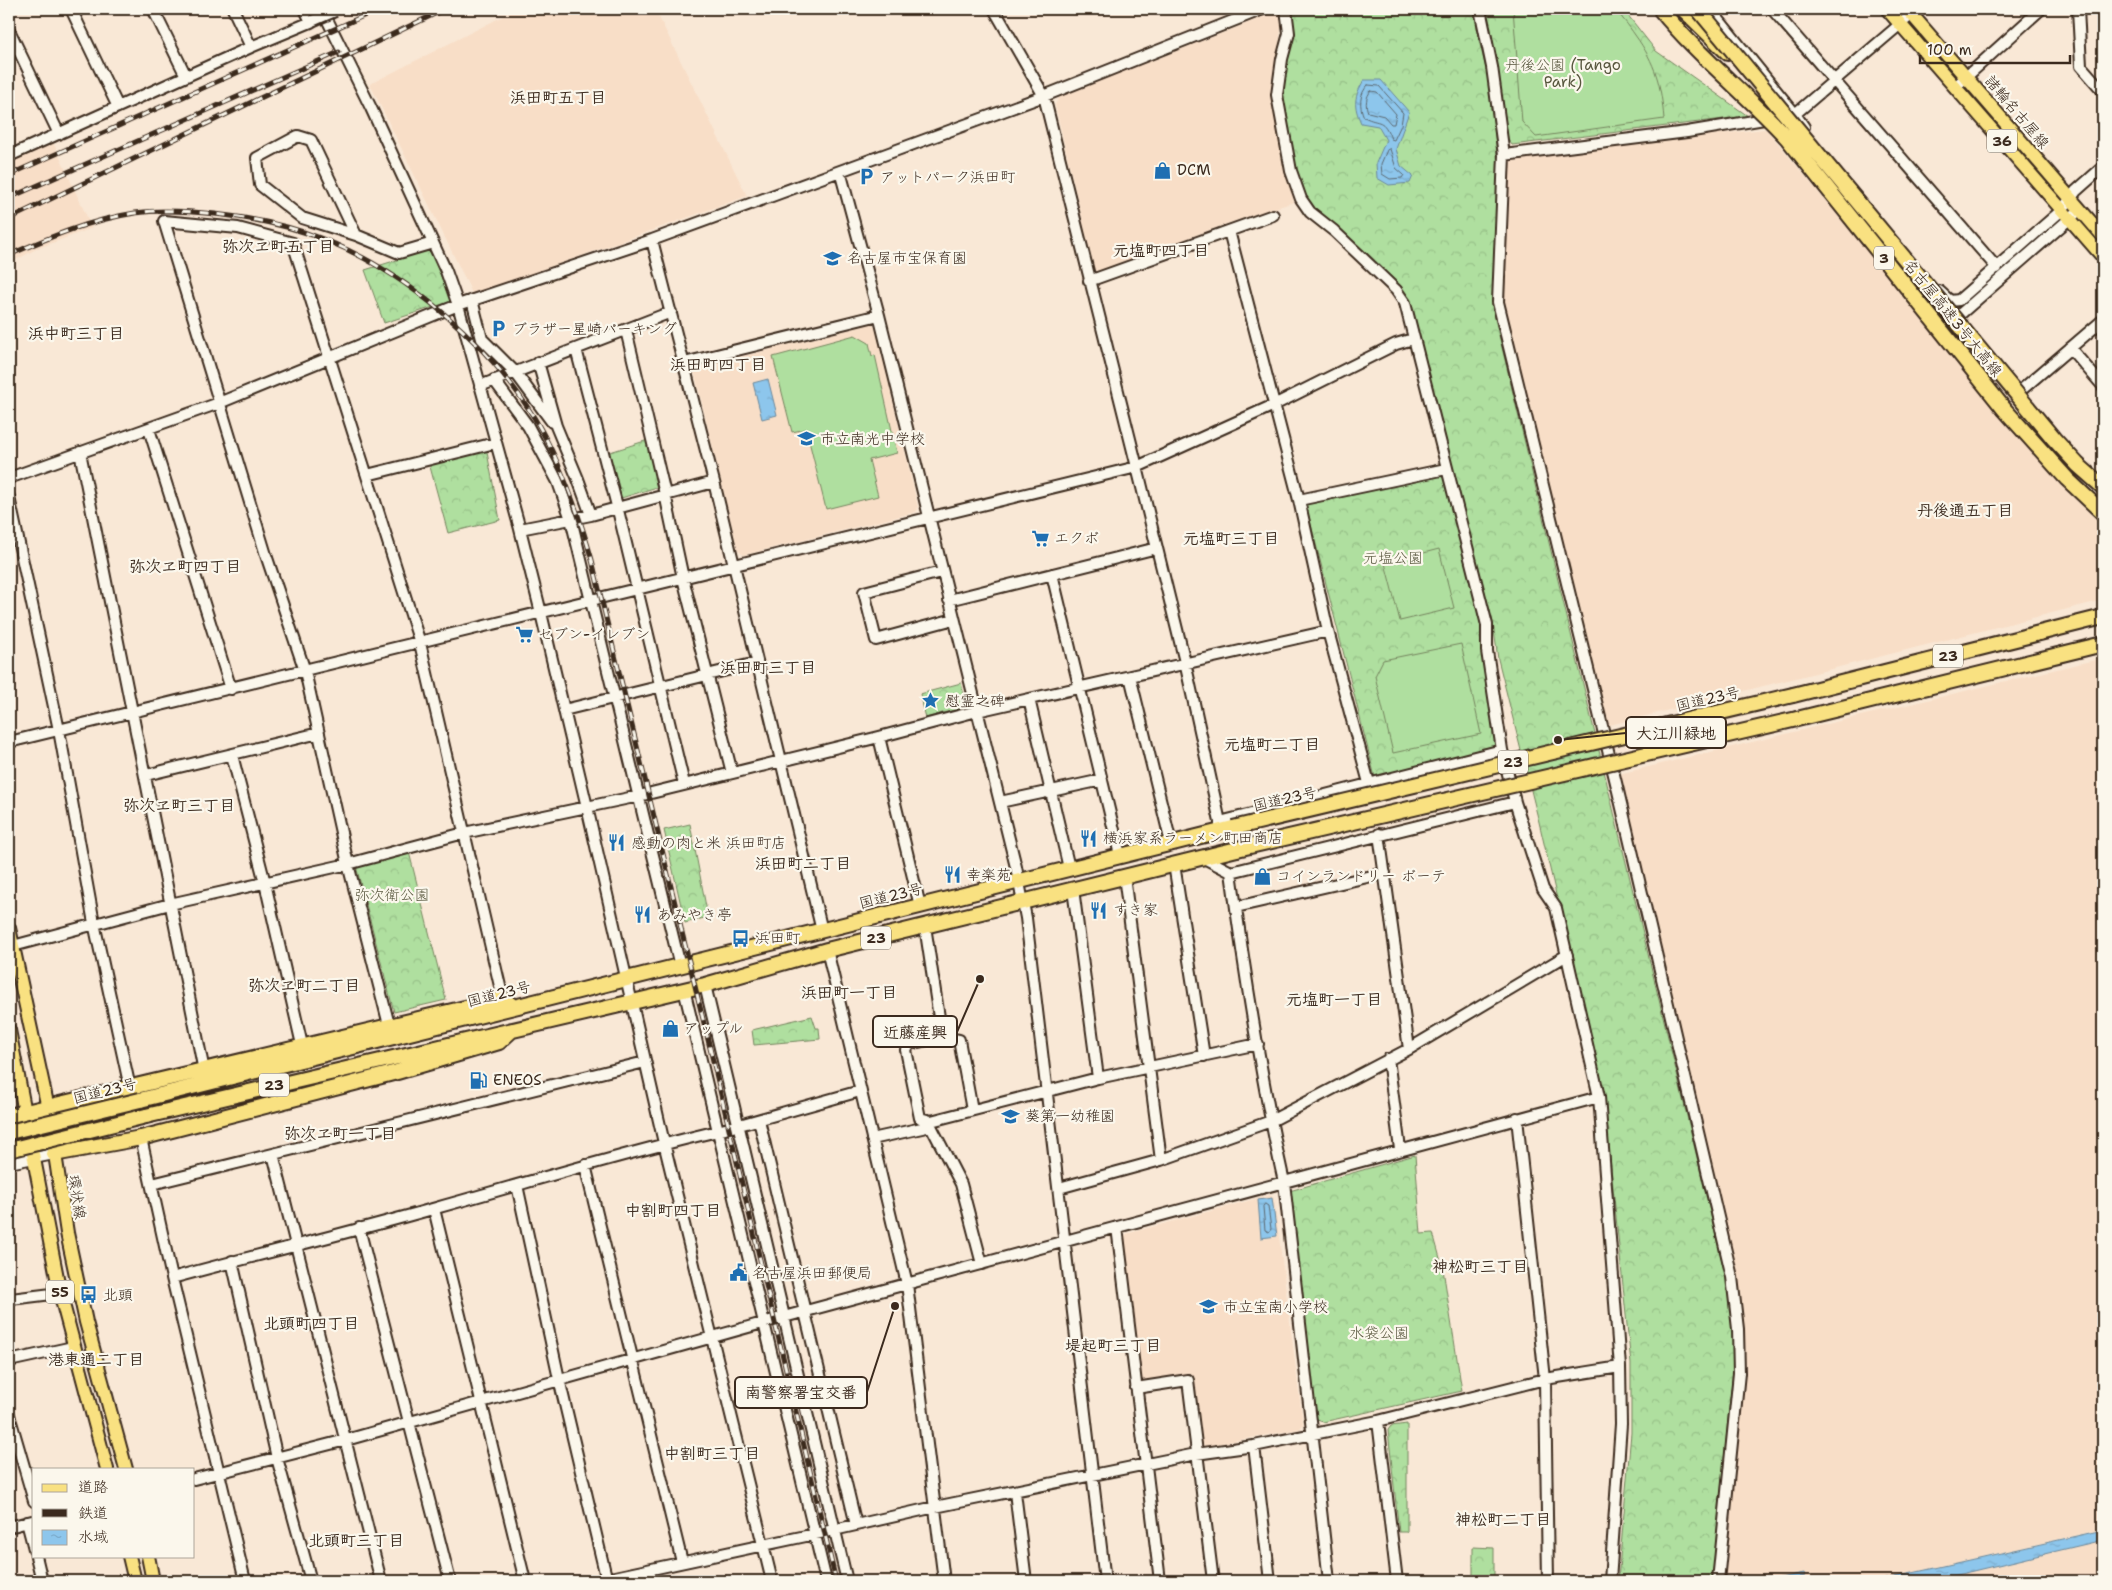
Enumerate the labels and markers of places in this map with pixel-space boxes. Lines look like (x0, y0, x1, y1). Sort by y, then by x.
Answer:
shop icon: DCM (1153, 160, 1173, 180)
place label: DCM (1177, 160, 1211, 180)
parking icon: アットパーク浜田町 (856, 167, 876, 187)
place label: アットパーク浜田町 (880, 167, 1016, 187)
school or university icon: 名古屋市宝保育園 (823, 248, 843, 268)
place label: 名古屋市宝保育園 (847, 248, 967, 268)
parking icon: ブラザー星崎パーキング (488, 319, 508, 339)
place label: ブラザー星崎パーキング (512, 319, 677, 339)
school or university icon: 市立南光中学校 (796, 429, 816, 449)
place label: 市立南光中学校 (820, 429, 925, 449)
supermarket icon: エクボ (1030, 528, 1050, 548)
place label: エクボ (1054, 528, 1099, 548)
supermarket icon: セブン-イレブン (514, 624, 534, 644)
place label: セブン-イレブン (538, 624, 650, 644)
place icon: 慰霊之碑 (921, 691, 941, 711)
place label: 慰霊之碑 (945, 691, 1005, 711)
callout: 大江川緑地 (1626, 717, 1726, 748)
restaurant icon: 横浜家系ラーメン町田商店 (1079, 828, 1099, 848)
place label: 横浜家系ラーメン町田商店 (1103, 828, 1283, 848)
restaurant icon: 感動の肉と米 浜田町店 (607, 833, 627, 853)
place label: 感動の肉と米 浜田町店 (631, 833, 786, 853)
restaurant icon: 幸楽苑 (942, 865, 962, 885)
place label: 幸楽苑 (966, 865, 1011, 885)
shop icon: コインランドリー ボーテ (1252, 866, 1272, 886)
place label: コインランドリー ボーテ (1276, 866, 1446, 886)
restaurant icon: すき家 (1089, 900, 1109, 920)
place label: すき家 (1113, 900, 1158, 920)
restaurant icon: あみやき亭 (633, 905, 653, 925)
place label: あみやき亭 (657, 905, 732, 925)
bus stop icon: 浜田町 (731, 928, 751, 948)
place label: 浜田町 (755, 928, 801, 948)
callout: 近藤産興 (873, 1016, 957, 1047)
shop icon: アップル (660, 1018, 680, 1038)
place label: アップル (684, 1018, 743, 1038)
fuel station icon: ENEOS (469, 1070, 489, 1090)
place label: ENEOS (493, 1070, 541, 1090)
school or university icon: 葵第一幼稚園 (1001, 1106, 1021, 1126)
place label: 葵第一幼稚園 (1025, 1106, 1115, 1126)
public building icon: 名古屋浜田郵便局 (728, 1263, 748, 1283)
place label: 名古屋浜田郵便局 (752, 1263, 872, 1283)
bus stop icon: 北頭 (79, 1285, 99, 1305)
place label: 北頭 (103, 1285, 133, 1305)
school or university icon: 市立宝南小学校 (1199, 1297, 1219, 1317)
place label: 市立宝南小学校 (1223, 1297, 1328, 1317)
callout: 南警察署宝交番 (735, 1377, 867, 1408)

